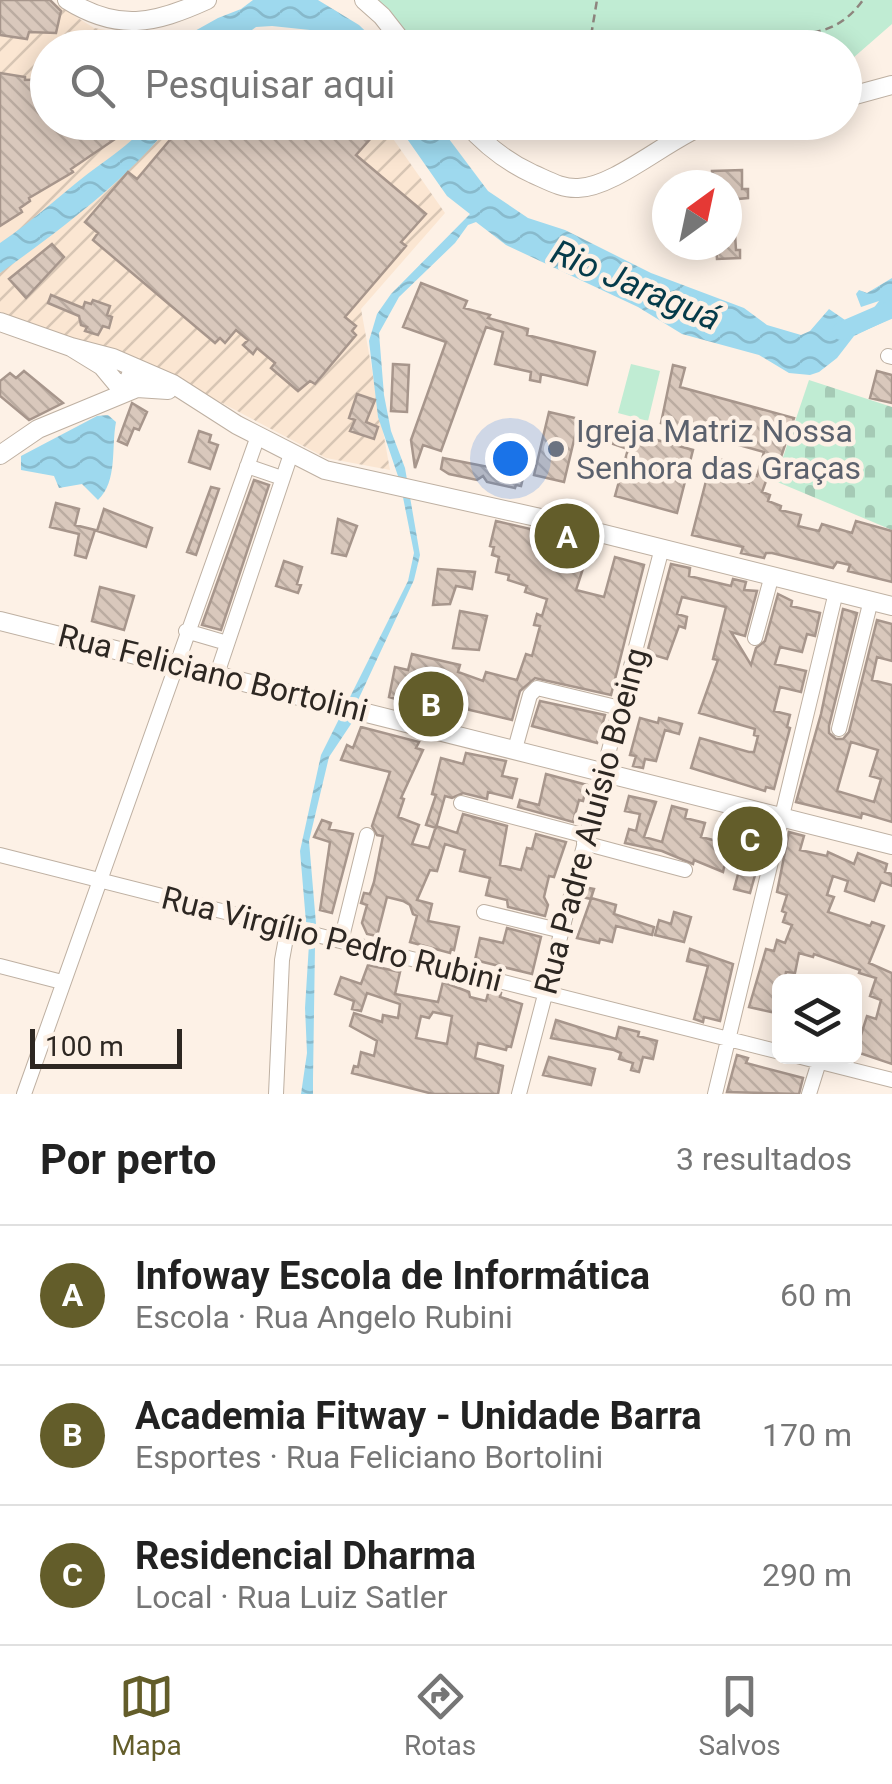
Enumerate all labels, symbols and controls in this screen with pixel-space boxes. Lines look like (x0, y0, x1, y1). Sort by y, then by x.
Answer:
search box (30, 30, 862, 140)
icon: search (65, 58, 120, 113)
text: Pesquisar aqui (145, 63, 395, 107)
north arrow (652, 170, 742, 260)
water label: Rio Jaraguá (545, 231, 727, 339)
place label: Igreja Matriz Nossa Senhora das Graças (576, 412, 861, 487)
your location (485, 433, 536, 484)
marker: Igreja Matriz Nossa Senhora das Graças (545, 438, 567, 460)
pin: A (534, 498, 600, 574)
street label: Rua Feliciano Bortolini (54, 616, 372, 730)
street label: Rua Padre Aluísio Boeing (526, 644, 656, 998)
pin: B (398, 666, 464, 742)
pin: C (718, 802, 782, 876)
street label: Rua Virgílio Pedro Rubini (158, 878, 506, 1000)
map controls (772, 974, 862, 1064)
button: layers (772, 974, 862, 1064)
scale bar (30, 1024, 182, 1068)
text: 100 m (45, 1030, 124, 1063)
text: Por perto (40, 1135, 216, 1184)
text: 3 resultados (676, 1140, 852, 1178)
text: Infoway Escola de Informática (135, 1254, 650, 1298)
text: A (62, 1276, 83, 1314)
text: 60 m (780, 1276, 852, 1314)
text: Escola · Rua Angelo Rubini (135, 1298, 513, 1336)
text: Academia Fitway - Unidade Barra (135, 1394, 702, 1438)
text: B (62, 1416, 83, 1454)
text: 170 m (762, 1416, 852, 1454)
text: Esportes · Rua Feliciano Bortolini (135, 1438, 603, 1476)
text: Residencial Dharma (135, 1534, 476, 1578)
text: C (62, 1556, 83, 1594)
text: 290 m (762, 1556, 852, 1594)
text: Local · Rua Luiz Satler (135, 1578, 448, 1616)
tab: Mapa (111, 1669, 182, 1762)
tab: Rotas (404, 1669, 476, 1762)
tab: Salvos (698, 1669, 781, 1762)

